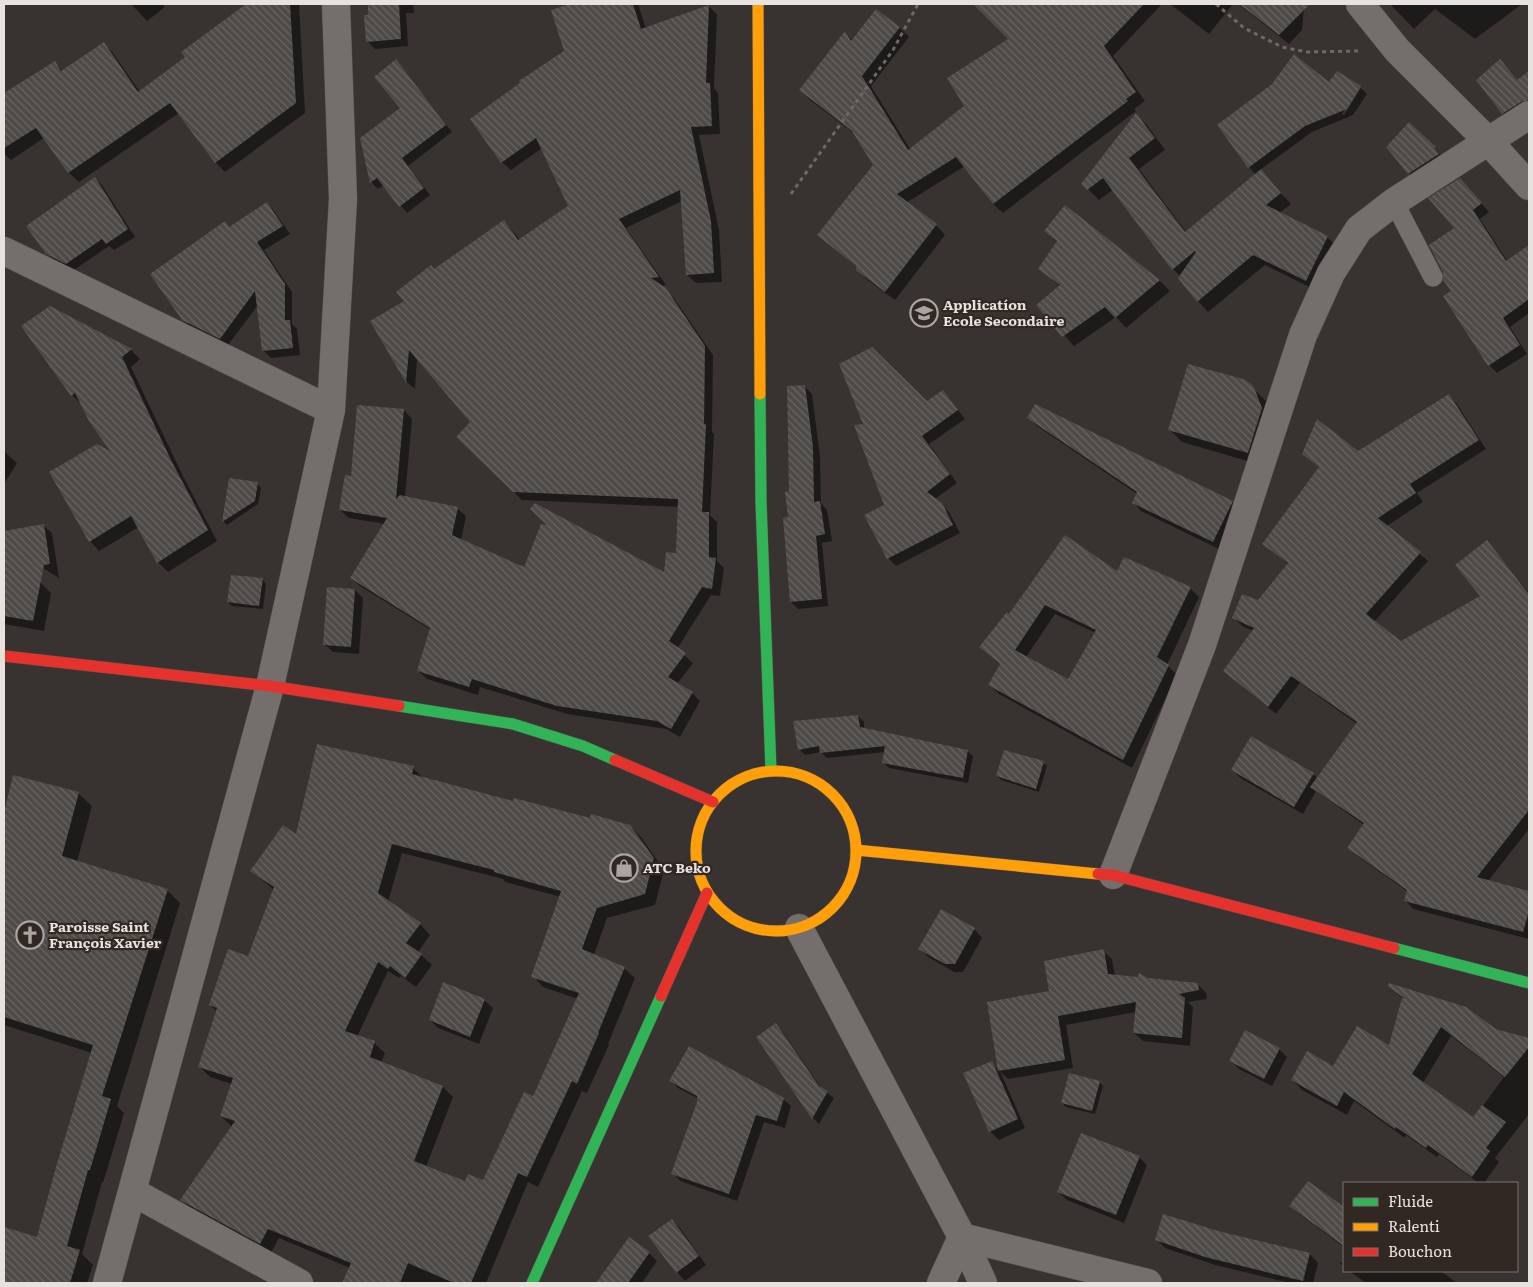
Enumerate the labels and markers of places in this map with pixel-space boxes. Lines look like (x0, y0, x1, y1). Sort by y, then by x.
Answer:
place label: Applicatíon Ecole Secondaire (943, 294, 1064, 330)
school or university icon: Applicatíon Ecole Secondaire (909, 298, 939, 328)
shop icon: ATC Beko (609, 853, 639, 883)
place label: ATC Beko (643, 857, 711, 877)
place label: Paroisse Saint François Xavier (49, 916, 162, 952)
church icon: Paroisse Saint François Xavier (15, 920, 45, 950)

